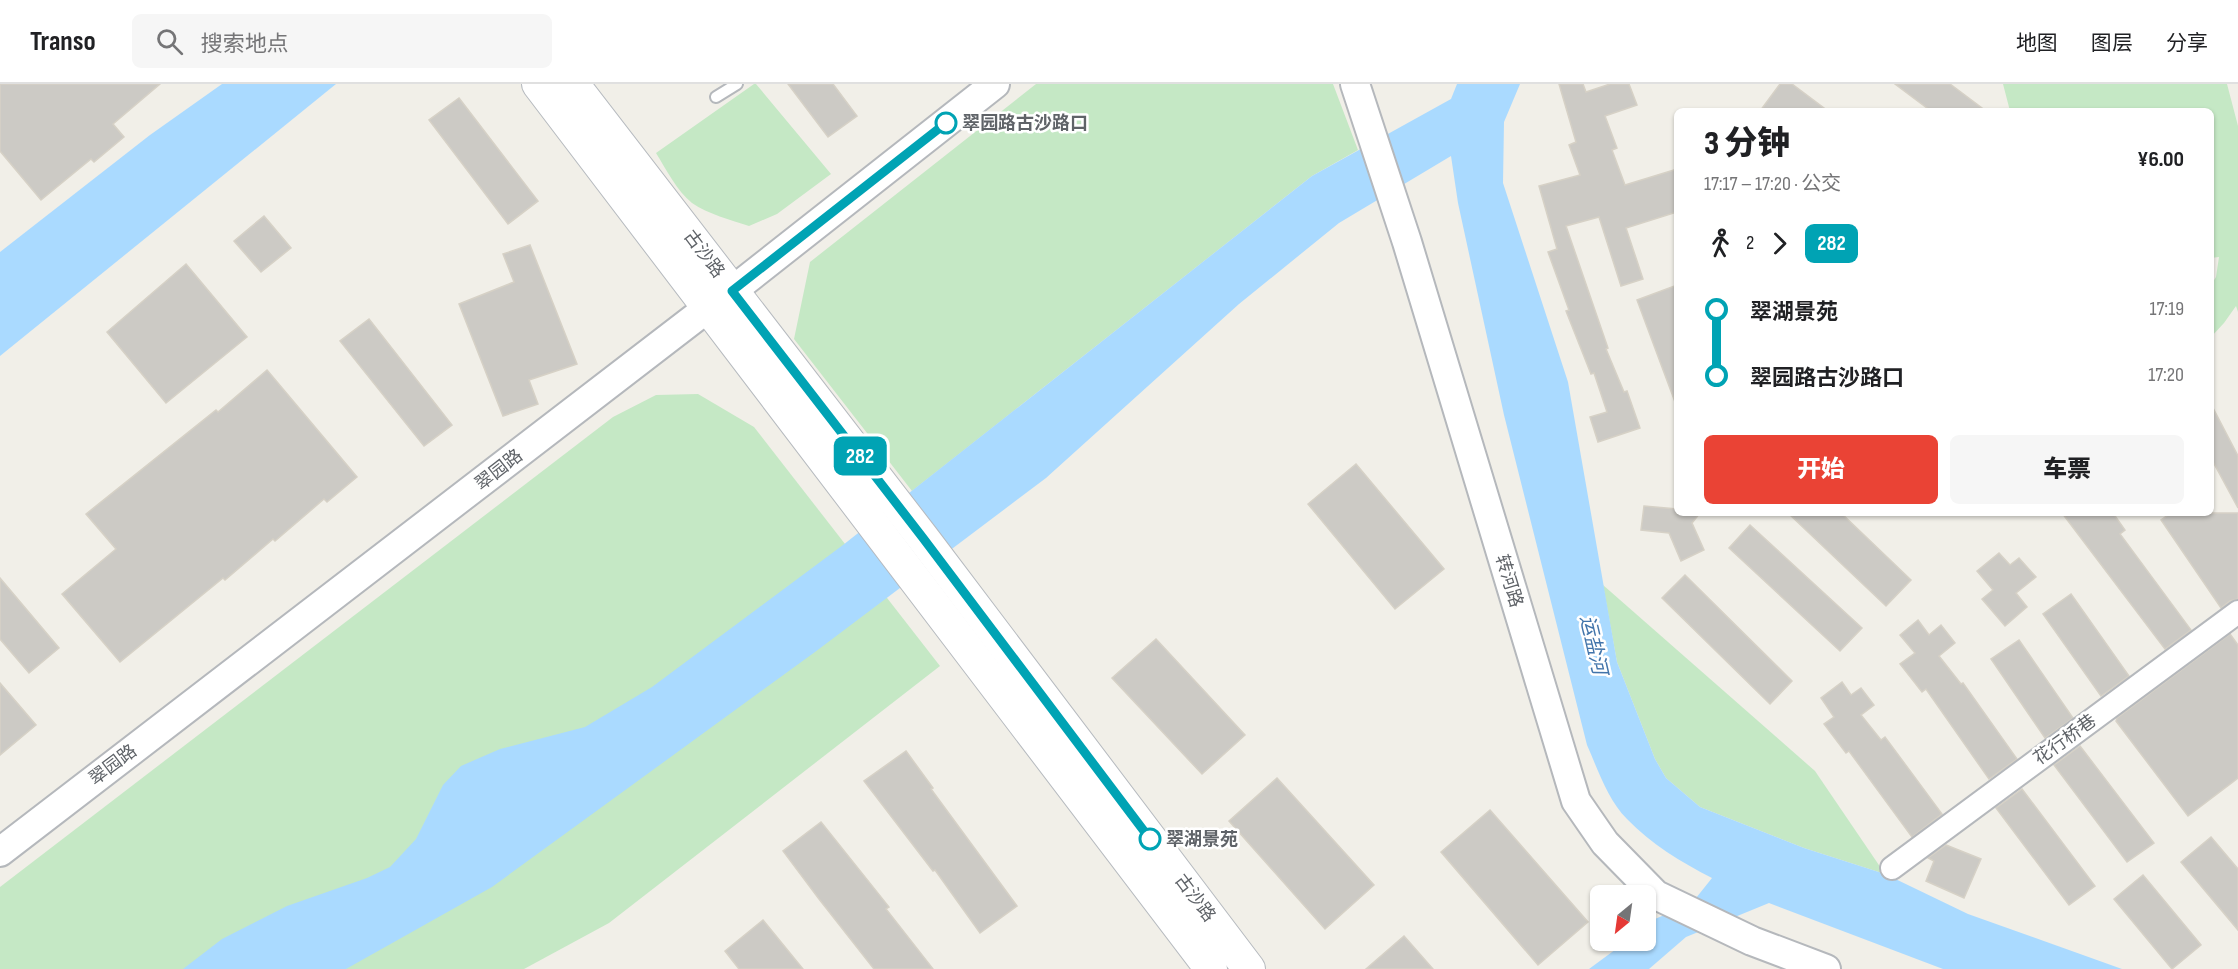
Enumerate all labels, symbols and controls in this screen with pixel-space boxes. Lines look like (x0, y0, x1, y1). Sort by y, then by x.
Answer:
search box (132, 14, 552, 68)
text: Transo (30, 25, 96, 58)
icon: search (153, 25, 186, 58)
text: 搜索地点 (201, 31, 289, 58)
text: 地图 (2016, 31, 2058, 56)
text: 图层 (2091, 31, 2133, 56)
text: 分享 (2166, 31, 2208, 56)
marker: 翠园路古沙路口 (935, 112, 957, 134)
place label: 翠园路古沙路口 (962, 113, 1088, 134)
text: 3 分钟 (1704, 124, 1790, 164)
text: ¥6.00 (2137, 146, 2184, 173)
text: 17:17 – 17:20 · 公交 (1704, 172, 1841, 196)
street label: 古沙路 (679, 226, 729, 282)
icon: walk (1704, 227, 1737, 260)
icon: forward (1763, 227, 1796, 260)
text: 2 (1746, 231, 1754, 255)
text: 282 (1817, 231, 1846, 256)
text: 17:19 (2150, 297, 2184, 321)
text: 翠湖景苑 (1750, 299, 1838, 326)
text: 17:20 (2148, 363, 2184, 387)
text: 翠园路古沙路口 (1750, 365, 1904, 392)
button: 开始 (1704, 435, 1938, 504)
button: 车票 (1950, 435, 2184, 504)
line badge: 282 (826, 436, 894, 476)
text: 282 (846, 444, 874, 469)
street label: 翠园路 (471, 445, 527, 495)
street label: 转河路 (1491, 552, 1527, 610)
water label: 运盐河 (1575, 613, 1612, 681)
street label: 花行桥巷 (2030, 710, 2100, 770)
street label: 翠园路 (85, 740, 141, 790)
marker: 翠湖景苑 (1139, 828, 1161, 850)
place label: 翠湖景苑 (1166, 829, 1238, 850)
street label: 古沙路 (1170, 870, 1220, 926)
north arrow (1590, 885, 1656, 951)
map controls (1590, 885, 1656, 951)

